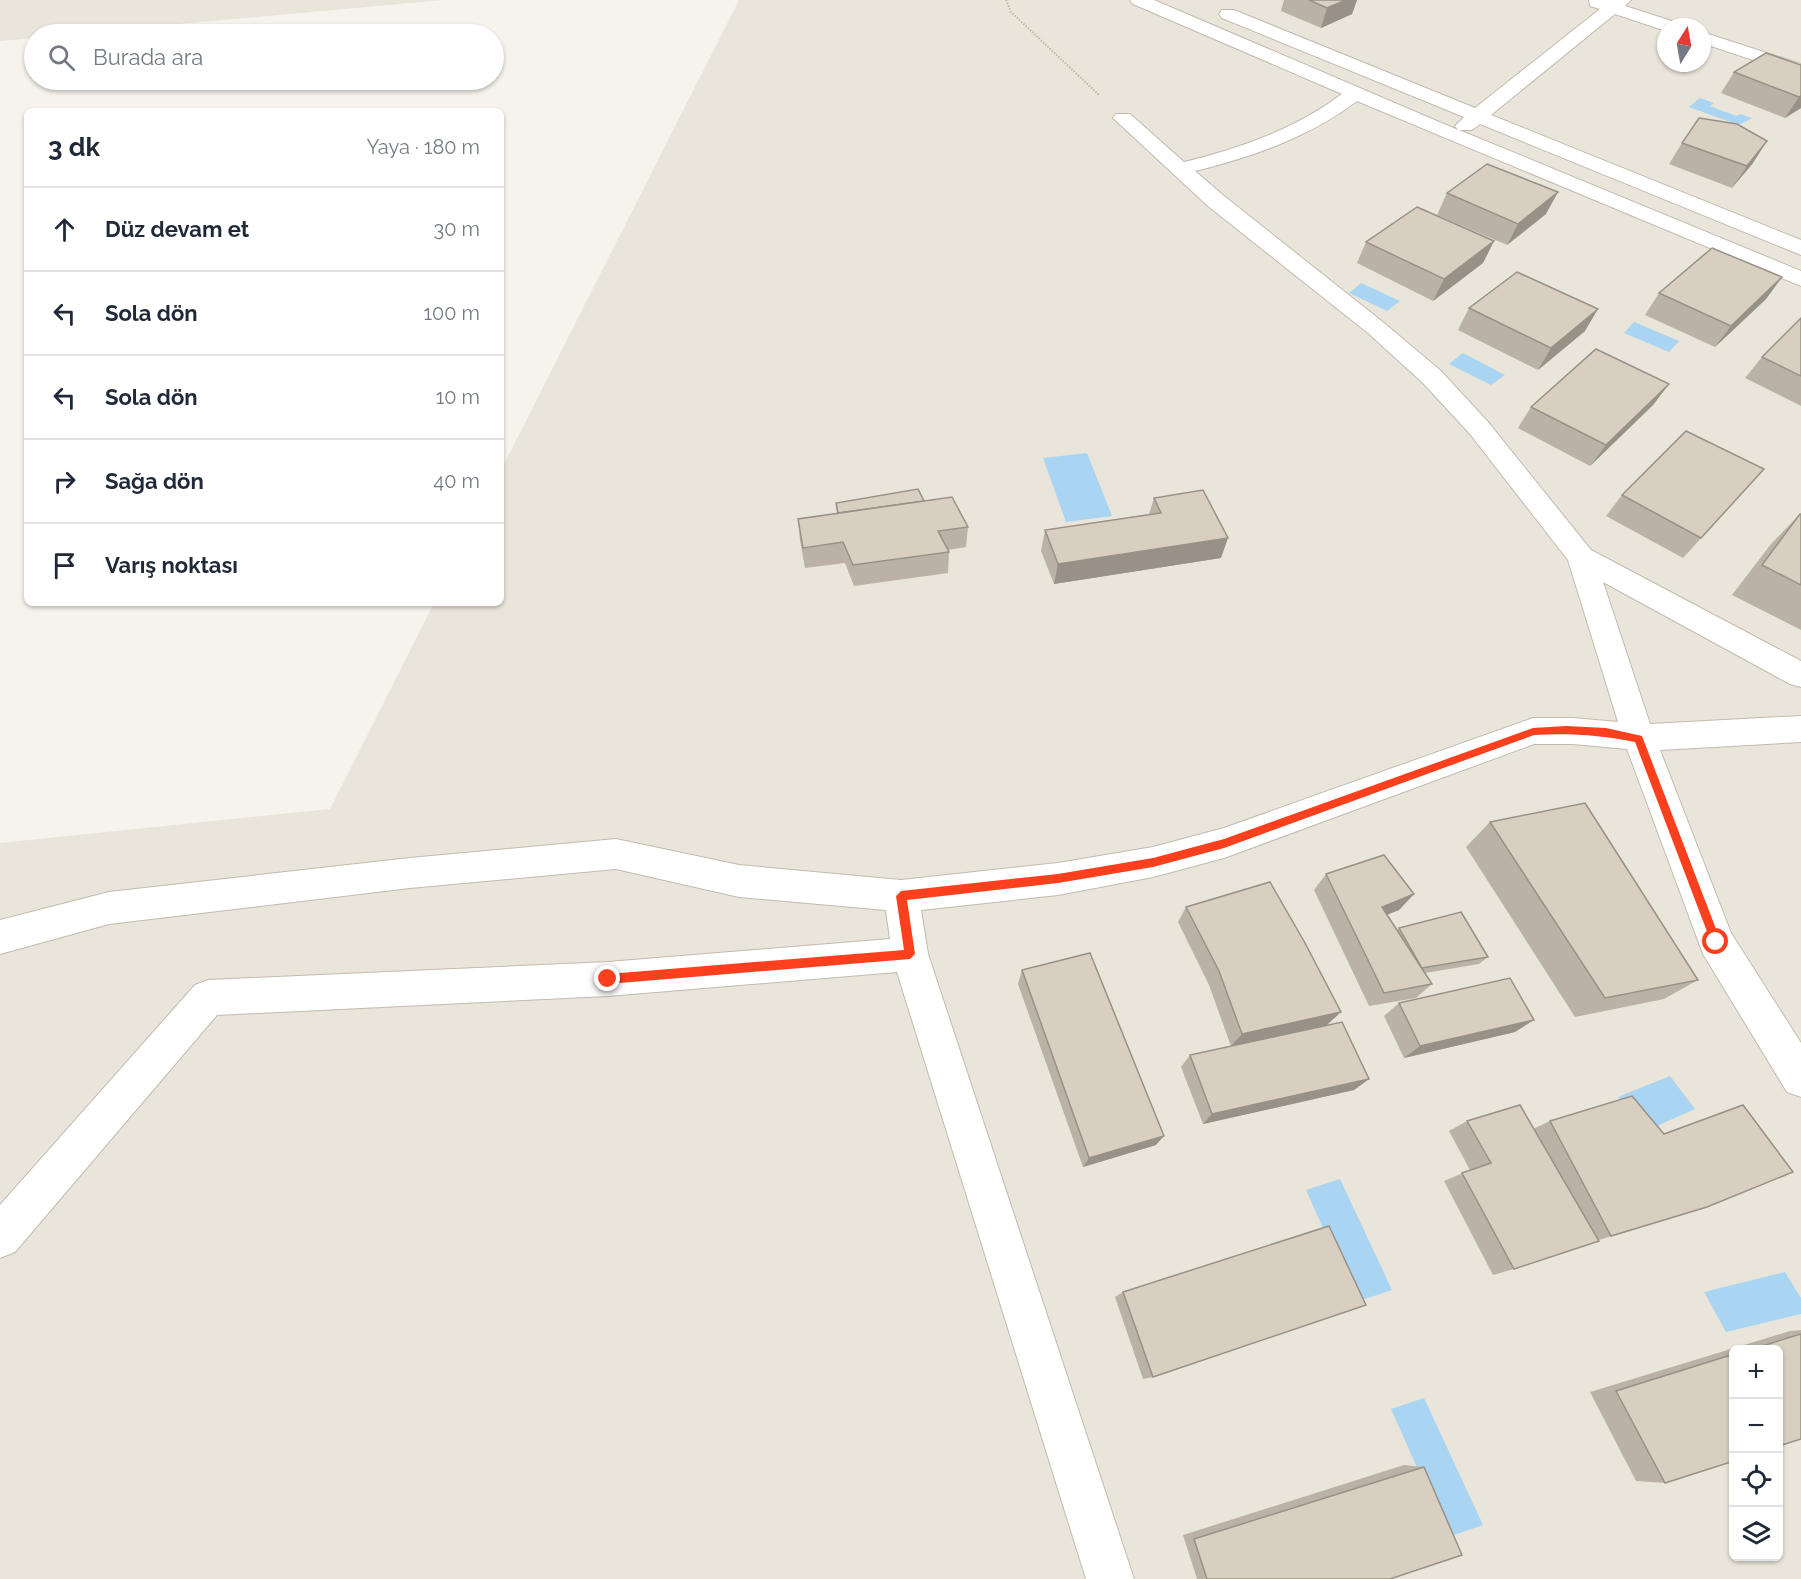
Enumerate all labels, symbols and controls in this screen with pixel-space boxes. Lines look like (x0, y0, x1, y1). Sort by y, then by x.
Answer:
north arrow (1657, 18, 1711, 72)
search box (24, 24, 504, 90)
icon: search (45, 41, 78, 74)
text: Burada ara (93, 44, 203, 70)
text: 3 dk (48, 132, 100, 162)
text: Yaya · 180 m (367, 135, 480, 159)
icon: ahead (48, 213, 81, 246)
text: Düz devam et (105, 216, 249, 242)
text: 30 m (434, 217, 480, 241)
icon: left (48, 297, 81, 330)
text: Sola dön (105, 300, 198, 326)
text: 100 m (423, 301, 480, 325)
icon: left (48, 381, 81, 414)
text: Sola dön (105, 384, 198, 410)
text: 10 m (436, 385, 480, 409)
icon: right (48, 465, 81, 498)
text: Sağa dön (105, 468, 204, 494)
text: 40 m (433, 469, 480, 493)
icon: arrive (48, 549, 81, 582)
text: Varış noktası (105, 552, 238, 578)
route start (1702, 928, 1728, 954)
route end (594, 965, 620, 991)
map controls (1729, 1345, 1783, 1561)
button: + (1729, 1345, 1783, 1399)
button: − (1729, 1399, 1783, 1453)
button: locate (1729, 1453, 1783, 1507)
button: layers (1729, 1507, 1783, 1561)

